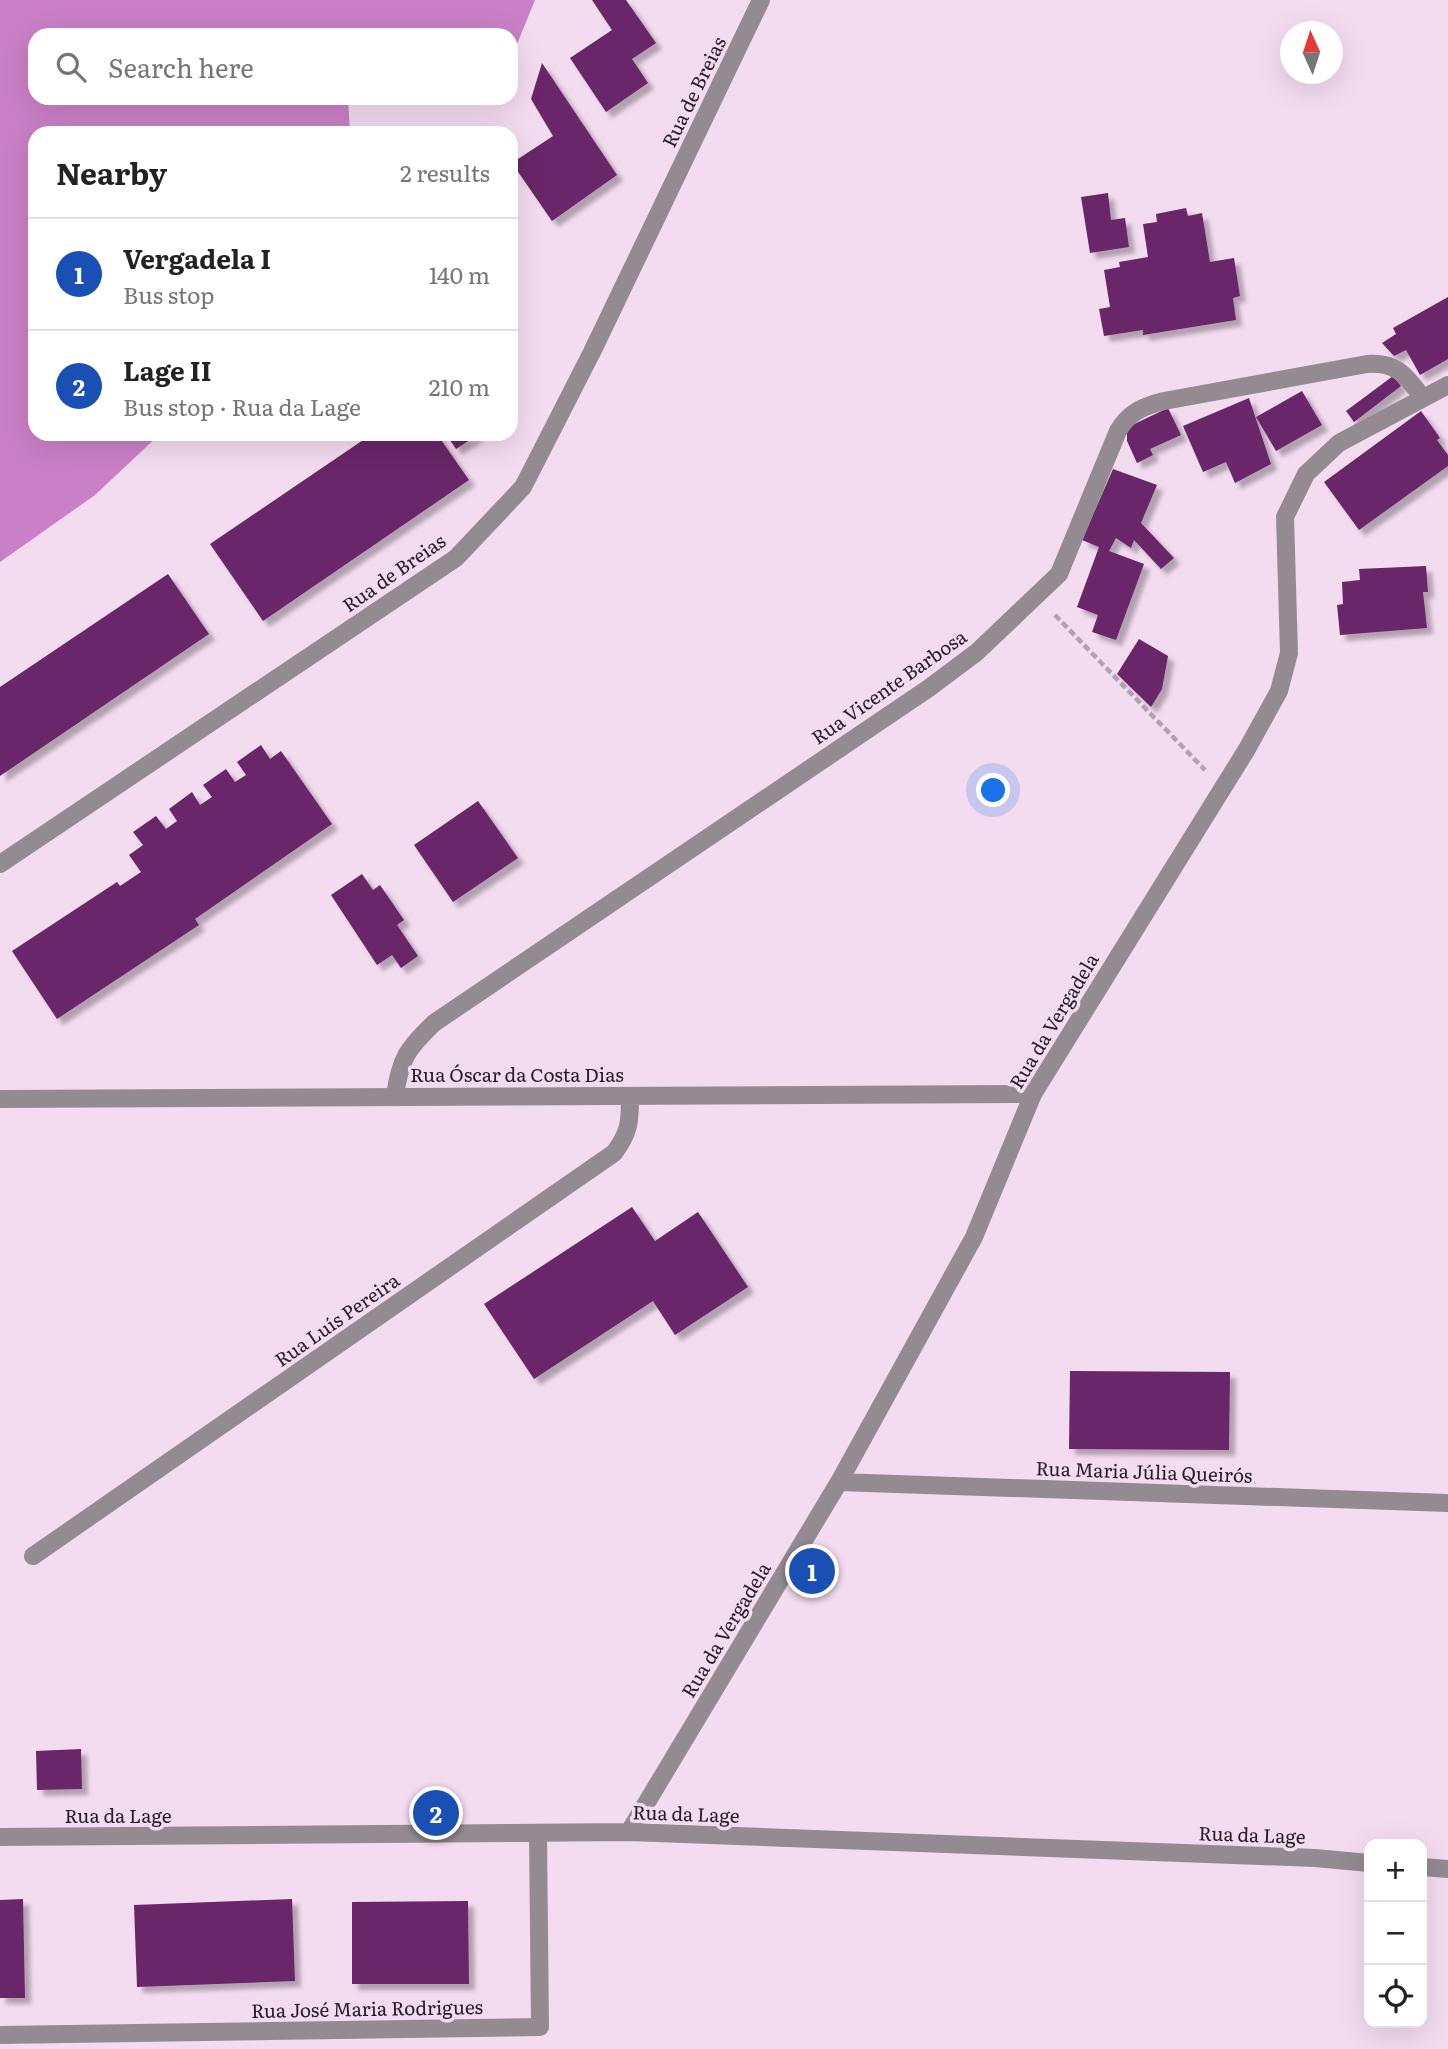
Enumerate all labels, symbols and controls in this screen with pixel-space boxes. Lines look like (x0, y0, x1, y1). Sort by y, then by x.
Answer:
north arrow (1280, 21, 1343, 84)
search box (28, 28, 518, 105)
street label: Rua de Breias (654, 31, 732, 152)
text: Search here (108, 47, 254, 86)
icon: search (52, 48, 90, 86)
text: Nearby (56, 150, 167, 194)
text: 2 results (400, 155, 490, 189)
text: Vergadela I (123, 238, 271, 277)
text: 1 (74, 257, 84, 291)
text: 140 m (429, 257, 490, 291)
text: Bus stop (123, 277, 215, 311)
text: Lage II (123, 350, 212, 389)
text: 2 (73, 369, 85, 403)
text: 210 m (429, 369, 490, 403)
text: Bus stop · Rua da Lage (123, 389, 361, 423)
street label: Rua de Breias (336, 526, 451, 618)
street label: Rua Vicente Barbosa (805, 622, 972, 750)
your location (976, 773, 1010, 807)
street label: Rua da Vergadela (1002, 947, 1105, 1094)
street label: Rua Óscar da Costa Dias (410, 1060, 624, 1088)
street label: Rua Luís Pereira (268, 1265, 405, 1373)
street label: Rua Maria Júlia Queirós (1035, 1453, 1253, 1489)
pin: 1 (789, 1545, 835, 1597)
street label: Rua da Vergadela (674, 1556, 777, 1703)
pin: 2 (413, 1787, 459, 1839)
street label: Rua da Lage (632, 1797, 740, 1829)
street label: Rua da Lage (64, 1801, 172, 1829)
street label: Rua da Lage (1198, 1818, 1306, 1850)
map controls (1364, 1839, 1427, 2028)
button: + (1364, 1839, 1427, 1902)
button: − (1364, 1902, 1427, 1965)
button: locate (1364, 1965, 1427, 2028)
street label: Rua José Maria Rodrigues (251, 1992, 484, 2024)

